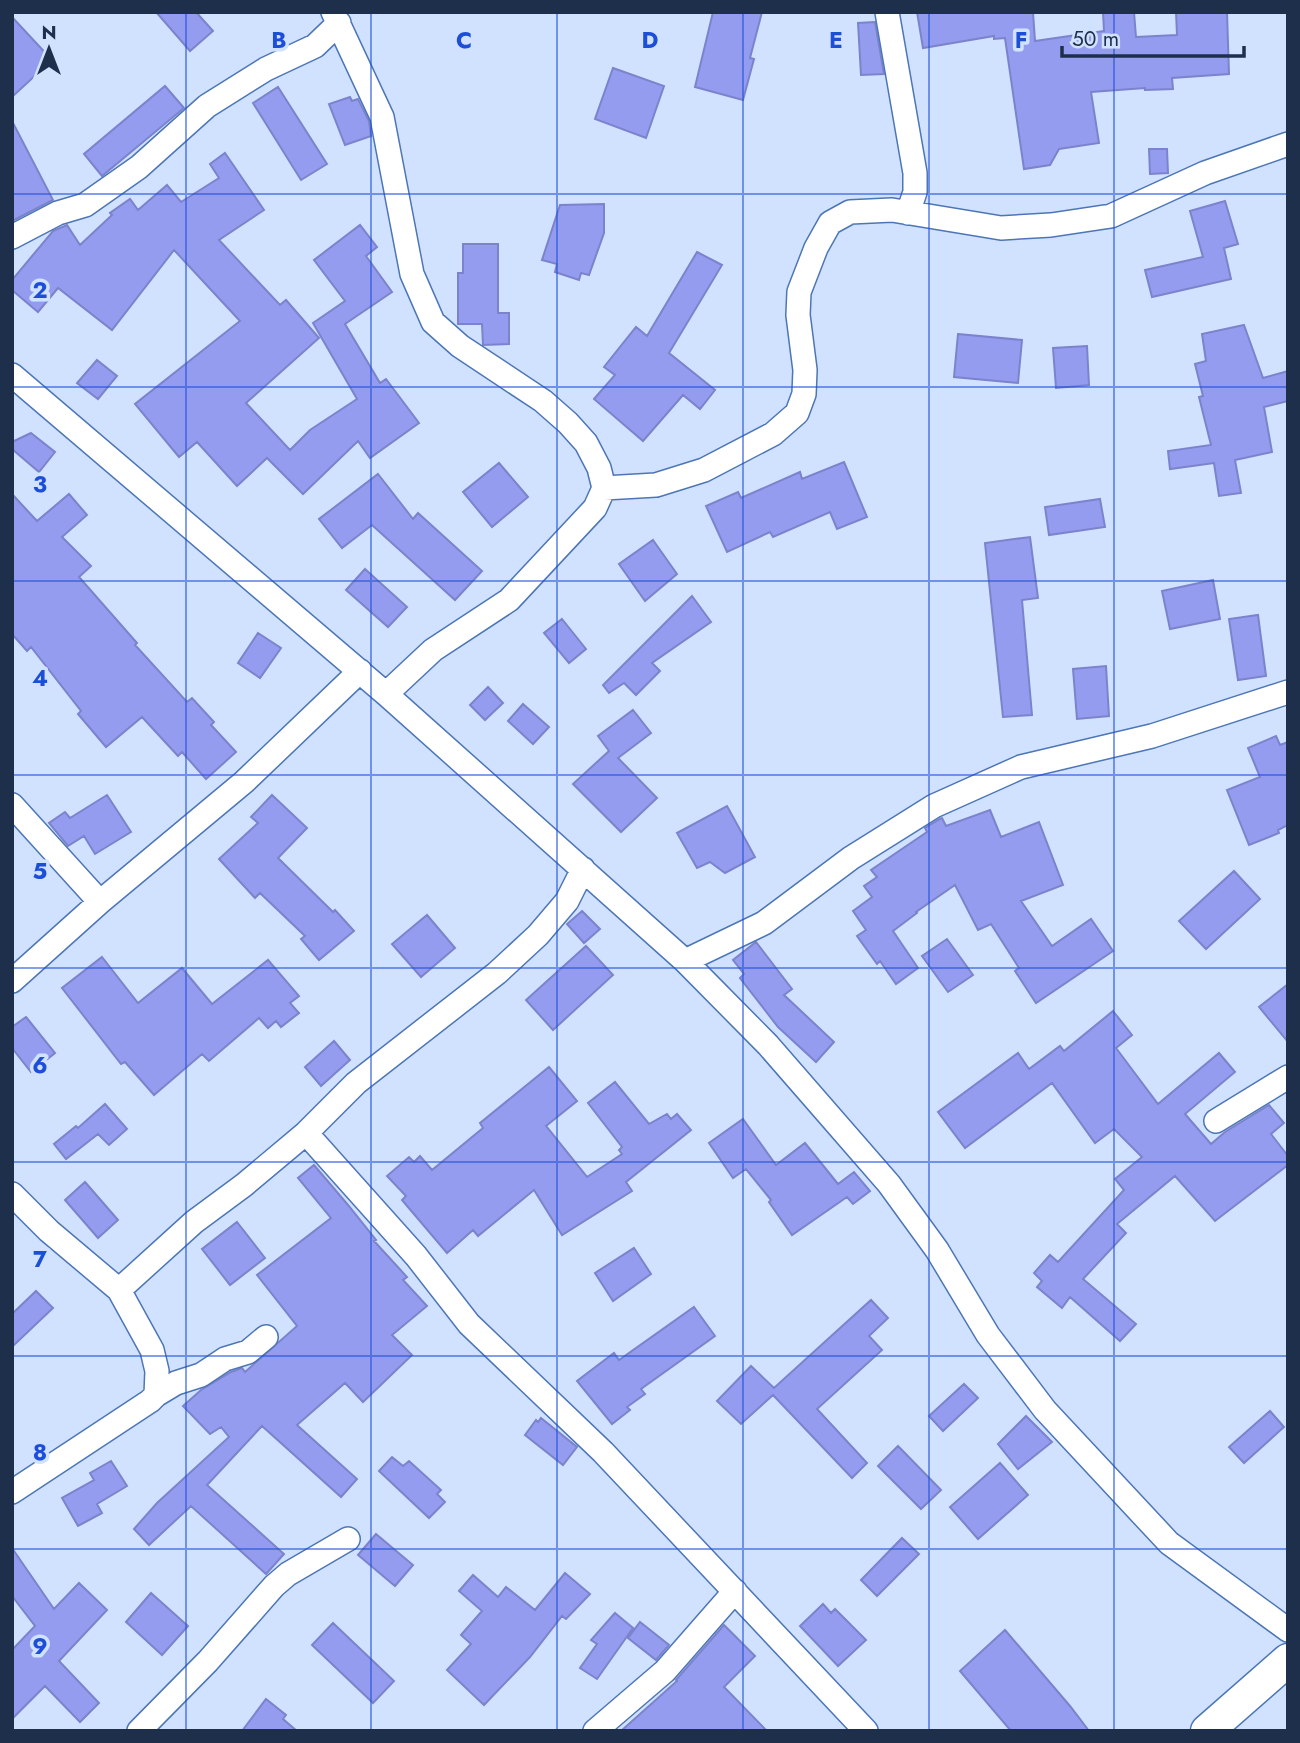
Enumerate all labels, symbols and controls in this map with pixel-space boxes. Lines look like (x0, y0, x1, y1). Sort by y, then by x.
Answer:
north arrow (14, 14, 84, 84)
scale bar (1062, 14, 1244, 58)
text: N (41, 19, 57, 46)
text: B (271, 23, 287, 57)
text: C (456, 23, 472, 57)
text: D (642, 23, 659, 57)
text: E (829, 23, 843, 57)
text: F (1015, 23, 1027, 57)
text: 50 m (1072, 24, 1119, 54)
text: 2 (32, 273, 48, 307)
text: 3 (33, 467, 47, 501)
text: 4 (32, 661, 48, 695)
text: 5 (33, 854, 47, 888)
text: 6 (32, 1048, 48, 1082)
text: 7 (33, 1242, 47, 1276)
text: 8 (33, 1435, 47, 1469)
text: 9 (32, 1629, 48, 1663)

